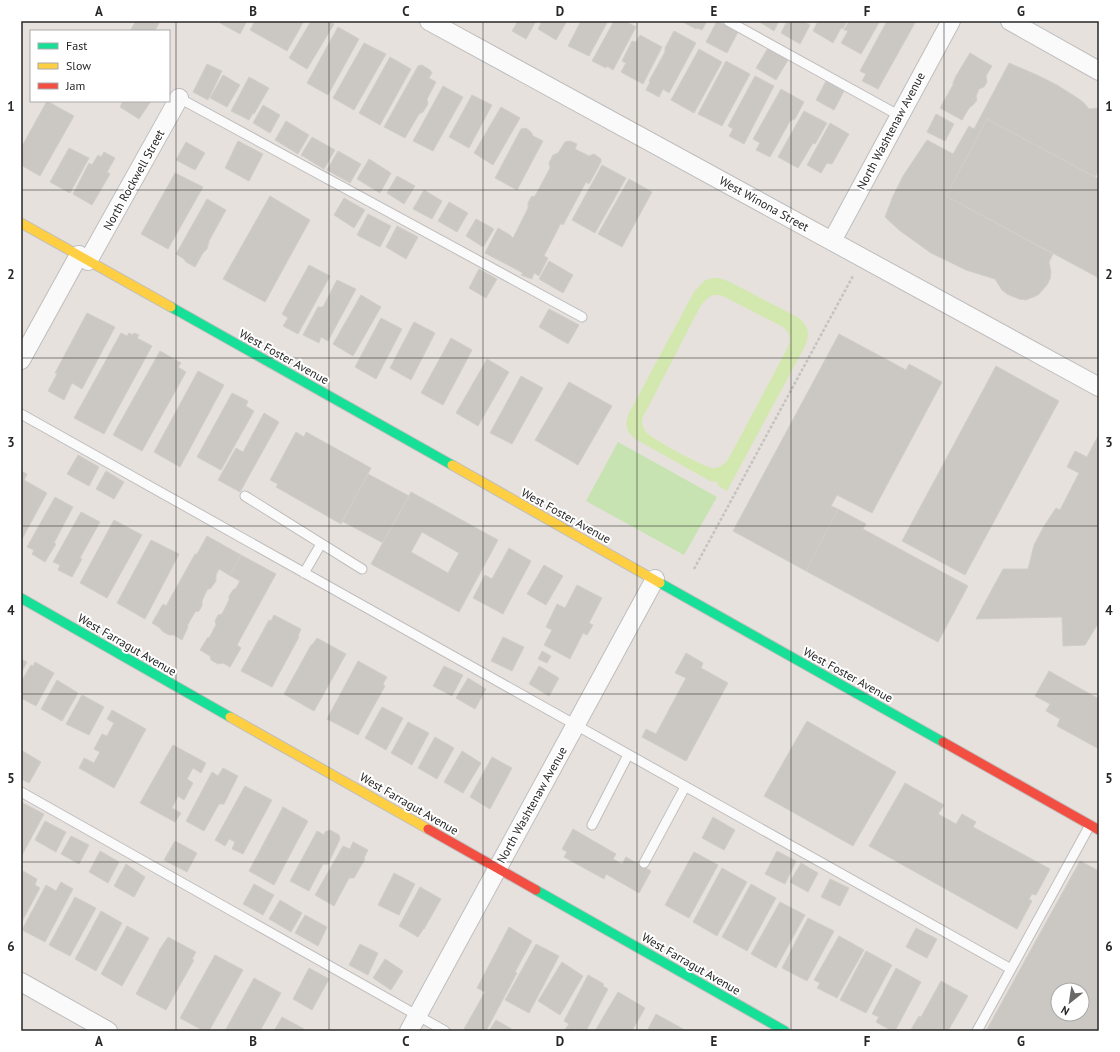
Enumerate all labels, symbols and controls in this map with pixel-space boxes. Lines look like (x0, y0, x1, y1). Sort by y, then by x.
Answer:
text: A (95, 3, 103, 20)
text: B (249, 3, 257, 20)
text: C (402, 3, 410, 20)
text: D (556, 3, 564, 20)
text: E (711, 3, 718, 20)
text: F (864, 3, 871, 20)
text: G (1017, 3, 1025, 20)
legend (30, 30, 170, 102)
text: Fast (66, 38, 87, 53)
text: Slow (66, 58, 91, 73)
street label: North Washtenaw Avenue (853, 69, 928, 192)
text: Jam (65, 78, 85, 93)
text: 1 (7, 98, 15, 115)
text: 1 (1105, 98, 1113, 115)
street label: North Rockwell Street (100, 127, 167, 233)
street label: West Winona Street (717, 173, 812, 234)
text: 2 (7, 266, 15, 283)
text: 2 (1105, 266, 1113, 283)
street label: West Foster Avenue (237, 326, 332, 387)
text: 3 (7, 434, 15, 451)
text: 3 (1105, 434, 1113, 451)
street label: West Foster Avenue (519, 485, 614, 546)
text: 4 (7, 602, 15, 619)
text: 4 (1105, 602, 1113, 619)
street label: West Farragut Avenue (75, 610, 179, 679)
street label: West Foster Avenue (801, 644, 896, 705)
street label: North Washtenaw Avenue (493, 744, 570, 866)
street label: West Farragut Avenue (357, 769, 461, 838)
text: 5 (7, 770, 15, 787)
text: 5 (1105, 770, 1113, 787)
street label: West Farragut Avenue (639, 929, 743, 998)
text: 6 (7, 938, 15, 955)
text: 6 (1105, 938, 1113, 955)
north arrow (1050, 982, 1090, 1022)
text: N (1058, 1003, 1072, 1019)
text: A (95, 1033, 103, 1050)
text: B (249, 1033, 257, 1050)
text: C (402, 1033, 410, 1050)
text: D (556, 1033, 564, 1050)
text: E (711, 1033, 718, 1050)
text: F (864, 1033, 871, 1050)
text: G (1017, 1033, 1025, 1050)

